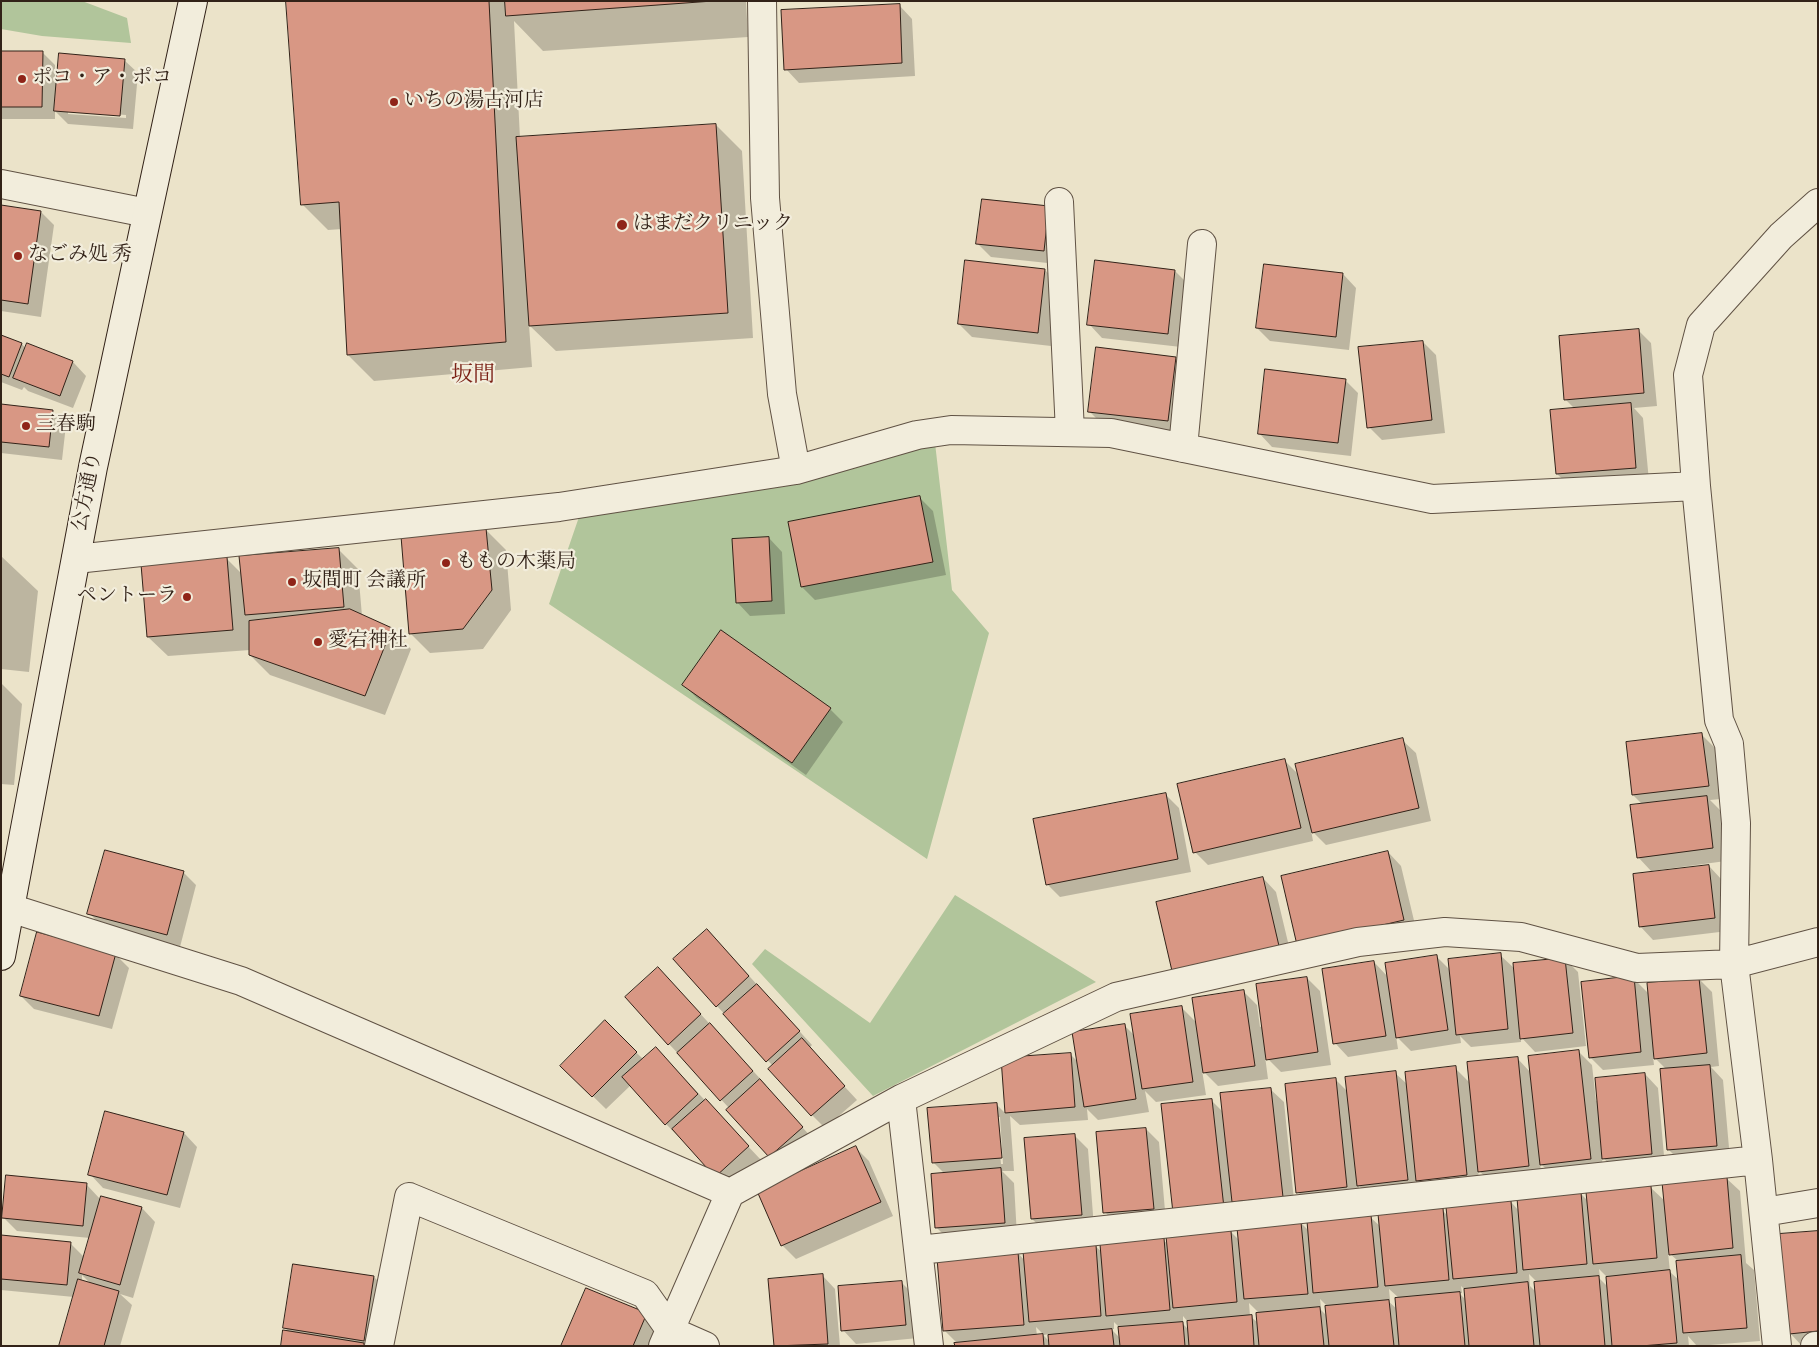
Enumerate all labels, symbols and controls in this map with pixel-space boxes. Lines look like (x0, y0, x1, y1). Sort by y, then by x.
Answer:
place label: ポコ・ア・ポコ (32, 67, 172, 91)
marker: ポコ・ア・ポコ (16, 73, 28, 85)
place label: いちの湯古河店 (404, 90, 544, 114)
marker: いちの湯古河店 (388, 96, 400, 108)
place label: はまだクリニック (633, 213, 793, 237)
marker: はまだクリニック (615, 218, 629, 232)
place label: なごみ処 秀 (28, 244, 132, 268)
marker: なごみ処 秀 (12, 250, 24, 262)
district label: 坂間 (451, 364, 495, 390)
place label: 三春駒 (36, 414, 96, 438)
marker: 三春駒 (20, 420, 32, 432)
street label: 公方通り (70, 450, 108, 534)
place label: ももの木薬局 (456, 551, 576, 575)
marker: ももの木薬局 (440, 557, 452, 569)
place label: 坂間町 会議所 (302, 570, 426, 594)
marker: 坂間町 会議所 (286, 576, 298, 588)
place label: ペントーラ (77, 585, 177, 609)
marker: ペントーラ (181, 591, 193, 603)
place label: 愛宕神社 (328, 630, 408, 654)
marker: 愛宕神社 (312, 636, 324, 648)

